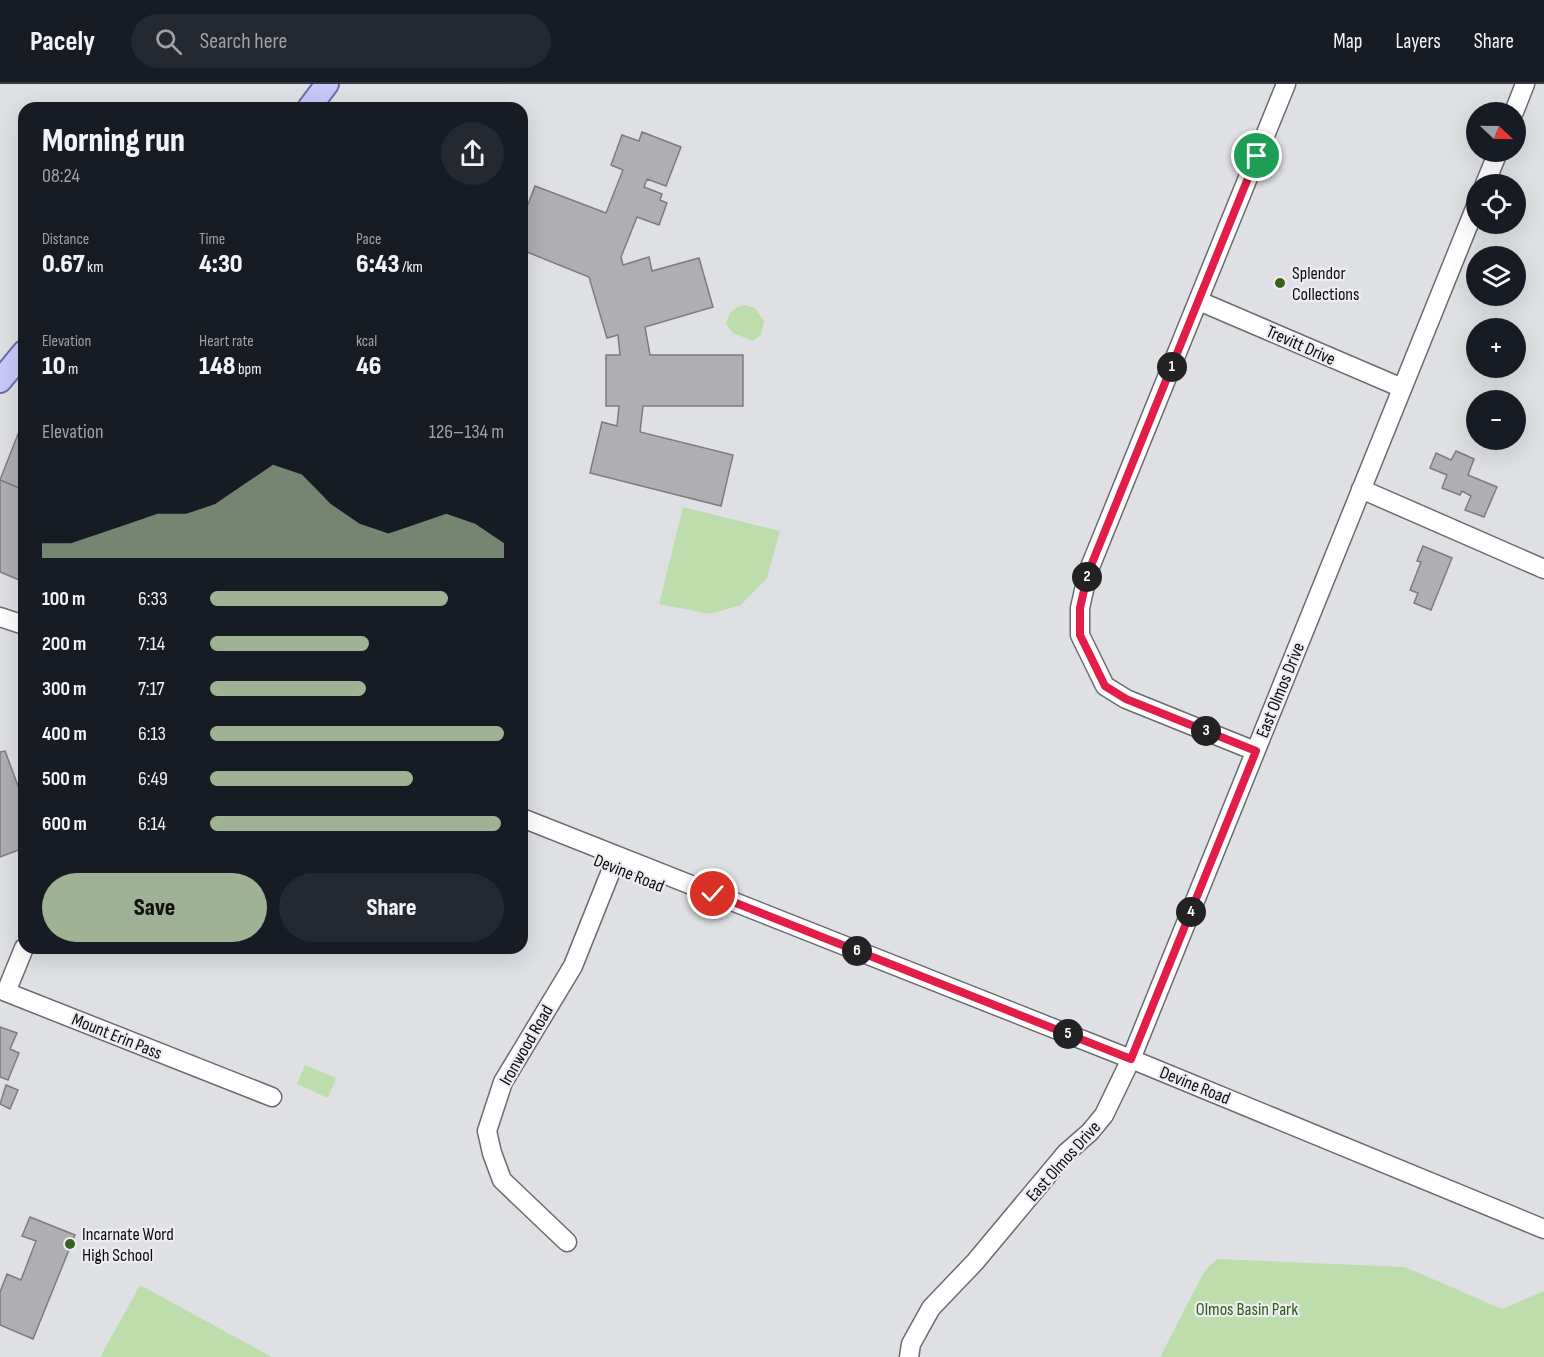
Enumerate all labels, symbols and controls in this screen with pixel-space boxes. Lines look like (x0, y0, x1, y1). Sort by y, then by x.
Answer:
search box (131, 14, 551, 68)
text: Pacely (30, 25, 95, 58)
icon: search (152, 25, 185, 58)
text: Search here (200, 28, 287, 55)
text: Map (1333, 29, 1362, 54)
text: Layers (1395, 29, 1441, 54)
text: Share (1474, 29, 1514, 54)
north arrow (1466, 102, 1526, 162)
map controls (1466, 102, 1526, 450)
text: Morning run (42, 121, 185, 161)
button: share (441, 122, 504, 185)
pin (1231, 130, 1282, 181)
icon: arrive (1240, 139, 1273, 172)
text: 08:24 (42, 164, 80, 188)
button: locate (1466, 174, 1526, 234)
text: Distance (42, 230, 89, 249)
text: Time (199, 230, 225, 249)
text: Pace (356, 230, 381, 249)
button: layers (1466, 246, 1526, 306)
text: 0.67 (42, 249, 85, 280)
text: 4:30 (199, 249, 243, 280)
text: 6:43 (356, 249, 400, 280)
text: km (85, 258, 103, 277)
text: /km (400, 258, 423, 277)
place label: Splendor Collections (1292, 263, 1360, 305)
marker: Splendor Collections (1273, 276, 1287, 290)
button: + (1466, 318, 1526, 378)
street label: Trevitt Drive (1263, 321, 1339, 370)
text: Elevation (42, 332, 91, 351)
text: Heart rate (199, 332, 254, 351)
text: kcal (356, 332, 377, 351)
text: 10 (42, 351, 65, 382)
text: 148 (199, 351, 235, 382)
text: 46 (356, 351, 381, 382)
pin: 1 (1157, 352, 1187, 382)
text: 1 (1169, 357, 1175, 376)
text: m (65, 360, 78, 379)
text: bpm (235, 360, 261, 379)
button: − (1466, 390, 1526, 450)
text: Elevation (42, 420, 104, 444)
text: 126–134 m (429, 420, 504, 444)
pin: 2 (1072, 562, 1102, 592)
text: 2 (1083, 567, 1091, 586)
text: 100 m (42, 587, 85, 611)
text: 6:33 (138, 587, 167, 611)
text: 200 m (42, 632, 86, 656)
text: 7:14 (138, 632, 165, 656)
street label: East Olmos Drive (1252, 639, 1309, 741)
text: 300 m (42, 677, 86, 701)
text: 7:17 (138, 677, 165, 701)
pin: 3 (1191, 716, 1221, 746)
text: 3 (1202, 721, 1210, 740)
text: 400 m (42, 722, 87, 746)
text: 6:13 (138, 722, 166, 746)
text: 500 m (42, 767, 86, 791)
text: 6:49 (138, 767, 168, 791)
text: 600 m (42, 812, 87, 836)
text: 6:14 (138, 812, 166, 836)
street label: Devine Road (591, 850, 667, 897)
pin (687, 868, 738, 919)
button: Save (42, 873, 267, 942)
button: Share (279, 873, 504, 942)
icon: check (696, 877, 729, 910)
pin: 4 (1176, 897, 1206, 927)
text: 4 (1187, 902, 1195, 921)
pin: 6 (842, 936, 872, 966)
text: 6 (853, 941, 861, 960)
street label: Ironwood Road (495, 1001, 558, 1089)
street label: Mount Erin Pass (69, 1009, 165, 1064)
pin: 5 (1053, 1019, 1083, 1049)
text: 5 (1064, 1024, 1072, 1043)
street label: Devine Road (1157, 1062, 1233, 1109)
street label: East Olmos Drive (1022, 1117, 1105, 1206)
place label: Incarnate Word High School (82, 1224, 174, 1266)
marker: Incarnate Word High School (63, 1237, 77, 1251)
park label: Olmos Basin Park (1196, 1299, 1298, 1320)

